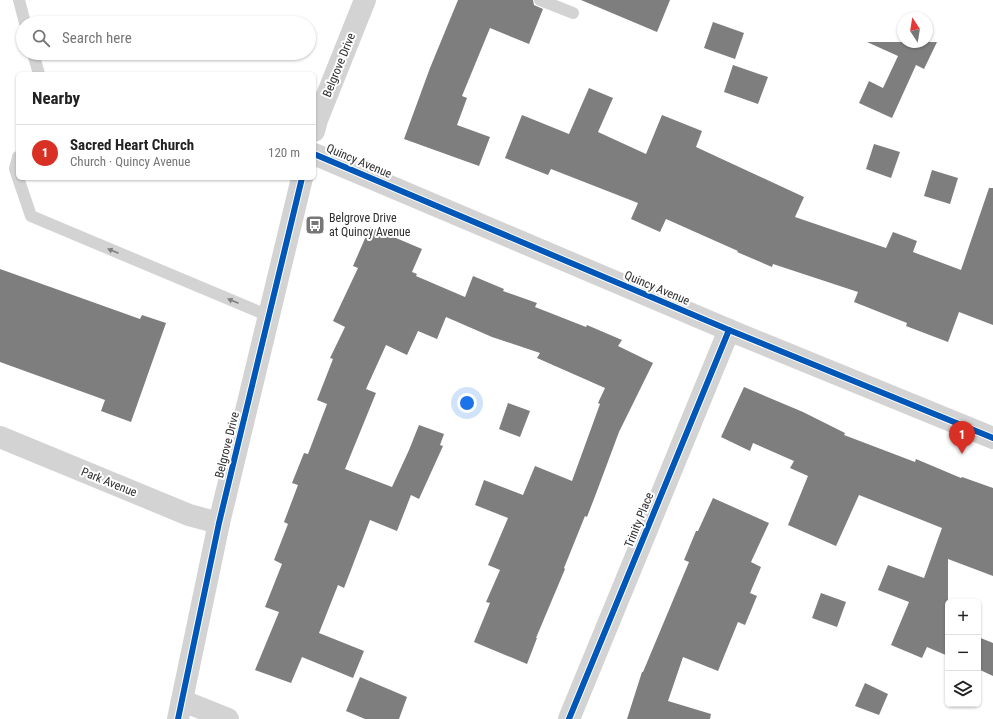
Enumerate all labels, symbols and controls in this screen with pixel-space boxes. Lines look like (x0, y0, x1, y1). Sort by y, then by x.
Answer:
north arrow (897, 12, 933, 48)
search box (16, 16, 316, 60)
icon: search (30, 27, 52, 49)
text: Search here (62, 29, 132, 47)
street label: Belgrove Drive (320, 31, 358, 99)
text: Nearby (32, 88, 80, 108)
text: Sacred Heart Church (70, 136, 194, 154)
street label: Quincy Avenue (324, 141, 394, 181)
text: 1 (42, 145, 48, 160)
text: 120 m (268, 145, 300, 160)
text: Church · Quincy Avenue (70, 154, 190, 169)
place label: Belgrove Drive at Quincy Avenue (329, 211, 411, 239)
bus stop icon: Belgrove Drive at Quincy Avenue (304, 214, 326, 236)
one-way arrow (107, 247, 119, 253)
street label: Quincy Avenue (622, 268, 692, 308)
one-way arrow (228, 298, 239, 304)
your location (457, 393, 477, 413)
street label: Belgrove Drive (212, 410, 242, 480)
pin: 1 (949, 421, 975, 454)
street label: Park Avenue (79, 465, 139, 500)
street label: Trinity Place (622, 490, 657, 550)
map controls (945, 599, 981, 707)
button: + (945, 599, 981, 635)
button: − (945, 635, 981, 671)
button: layers (945, 671, 981, 707)

